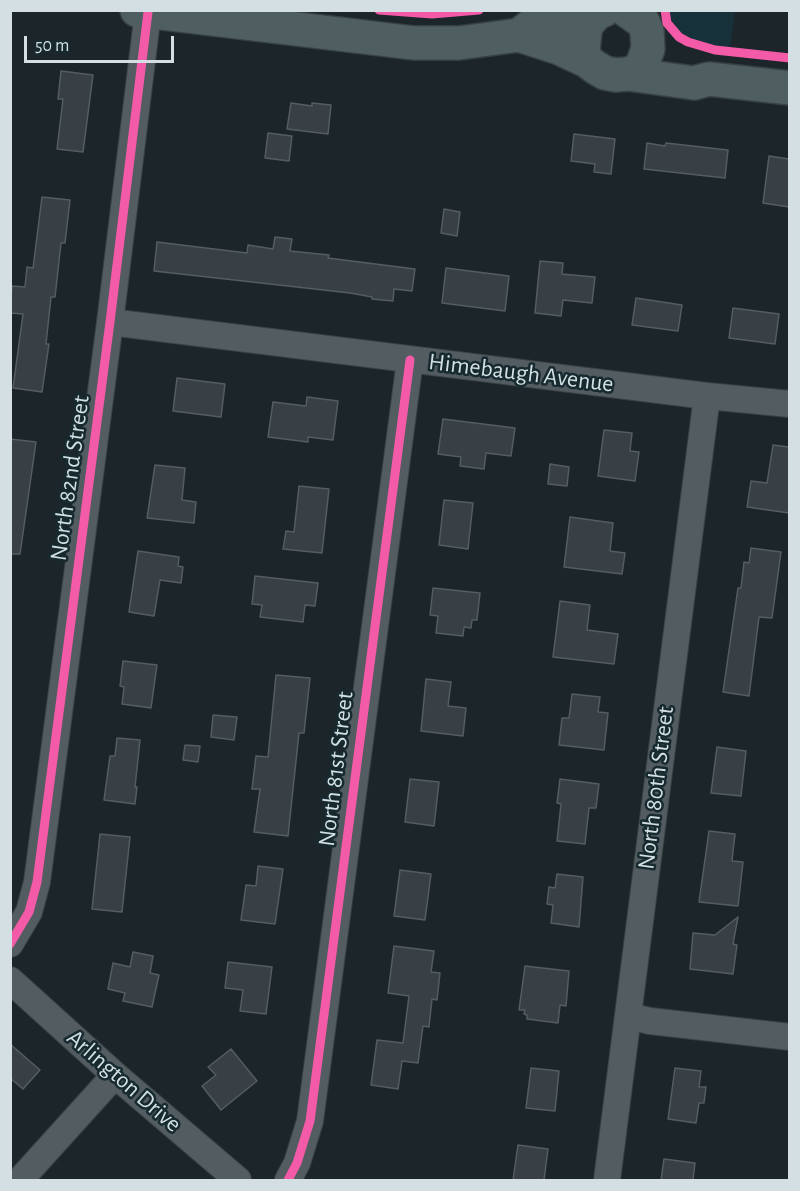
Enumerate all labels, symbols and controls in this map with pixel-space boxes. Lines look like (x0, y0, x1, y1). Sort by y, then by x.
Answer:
scale bar (27, 24, 177, 62)
text: 50 m (35, 37, 69, 55)
street label: Himebaugh Avenue (427, 347, 615, 399)
street label: North 82nd Street (44, 393, 96, 563)
street label: North 81st Street (312, 690, 360, 848)
street label: North 80th Street (632, 705, 680, 871)
street label: Arlington Drive (61, 1023, 187, 1139)

